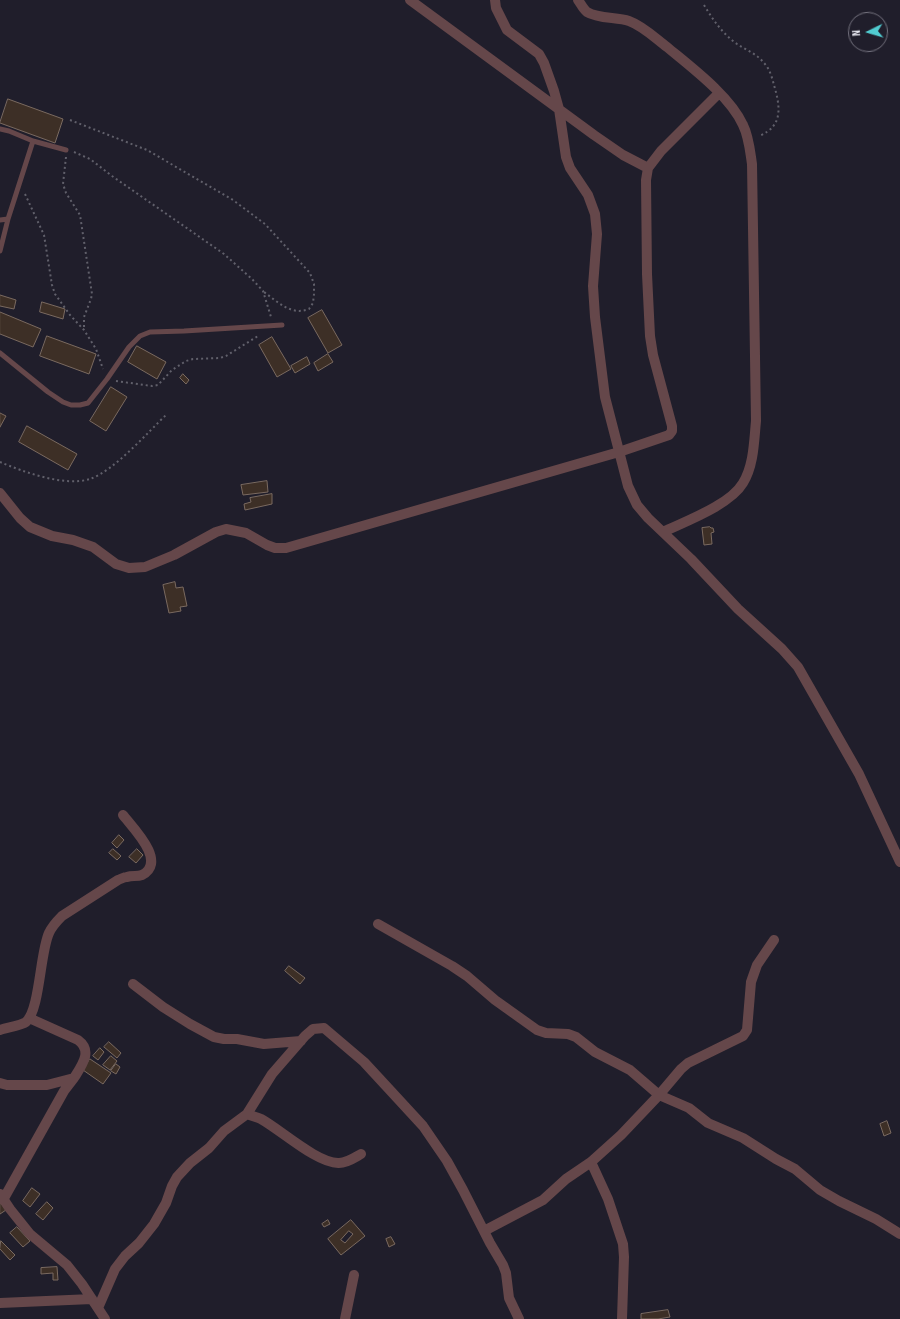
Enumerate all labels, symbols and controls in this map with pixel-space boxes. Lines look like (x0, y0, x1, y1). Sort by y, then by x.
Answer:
north arrow (848, 12, 888, 52)
text: N (850, 30, 863, 36)

